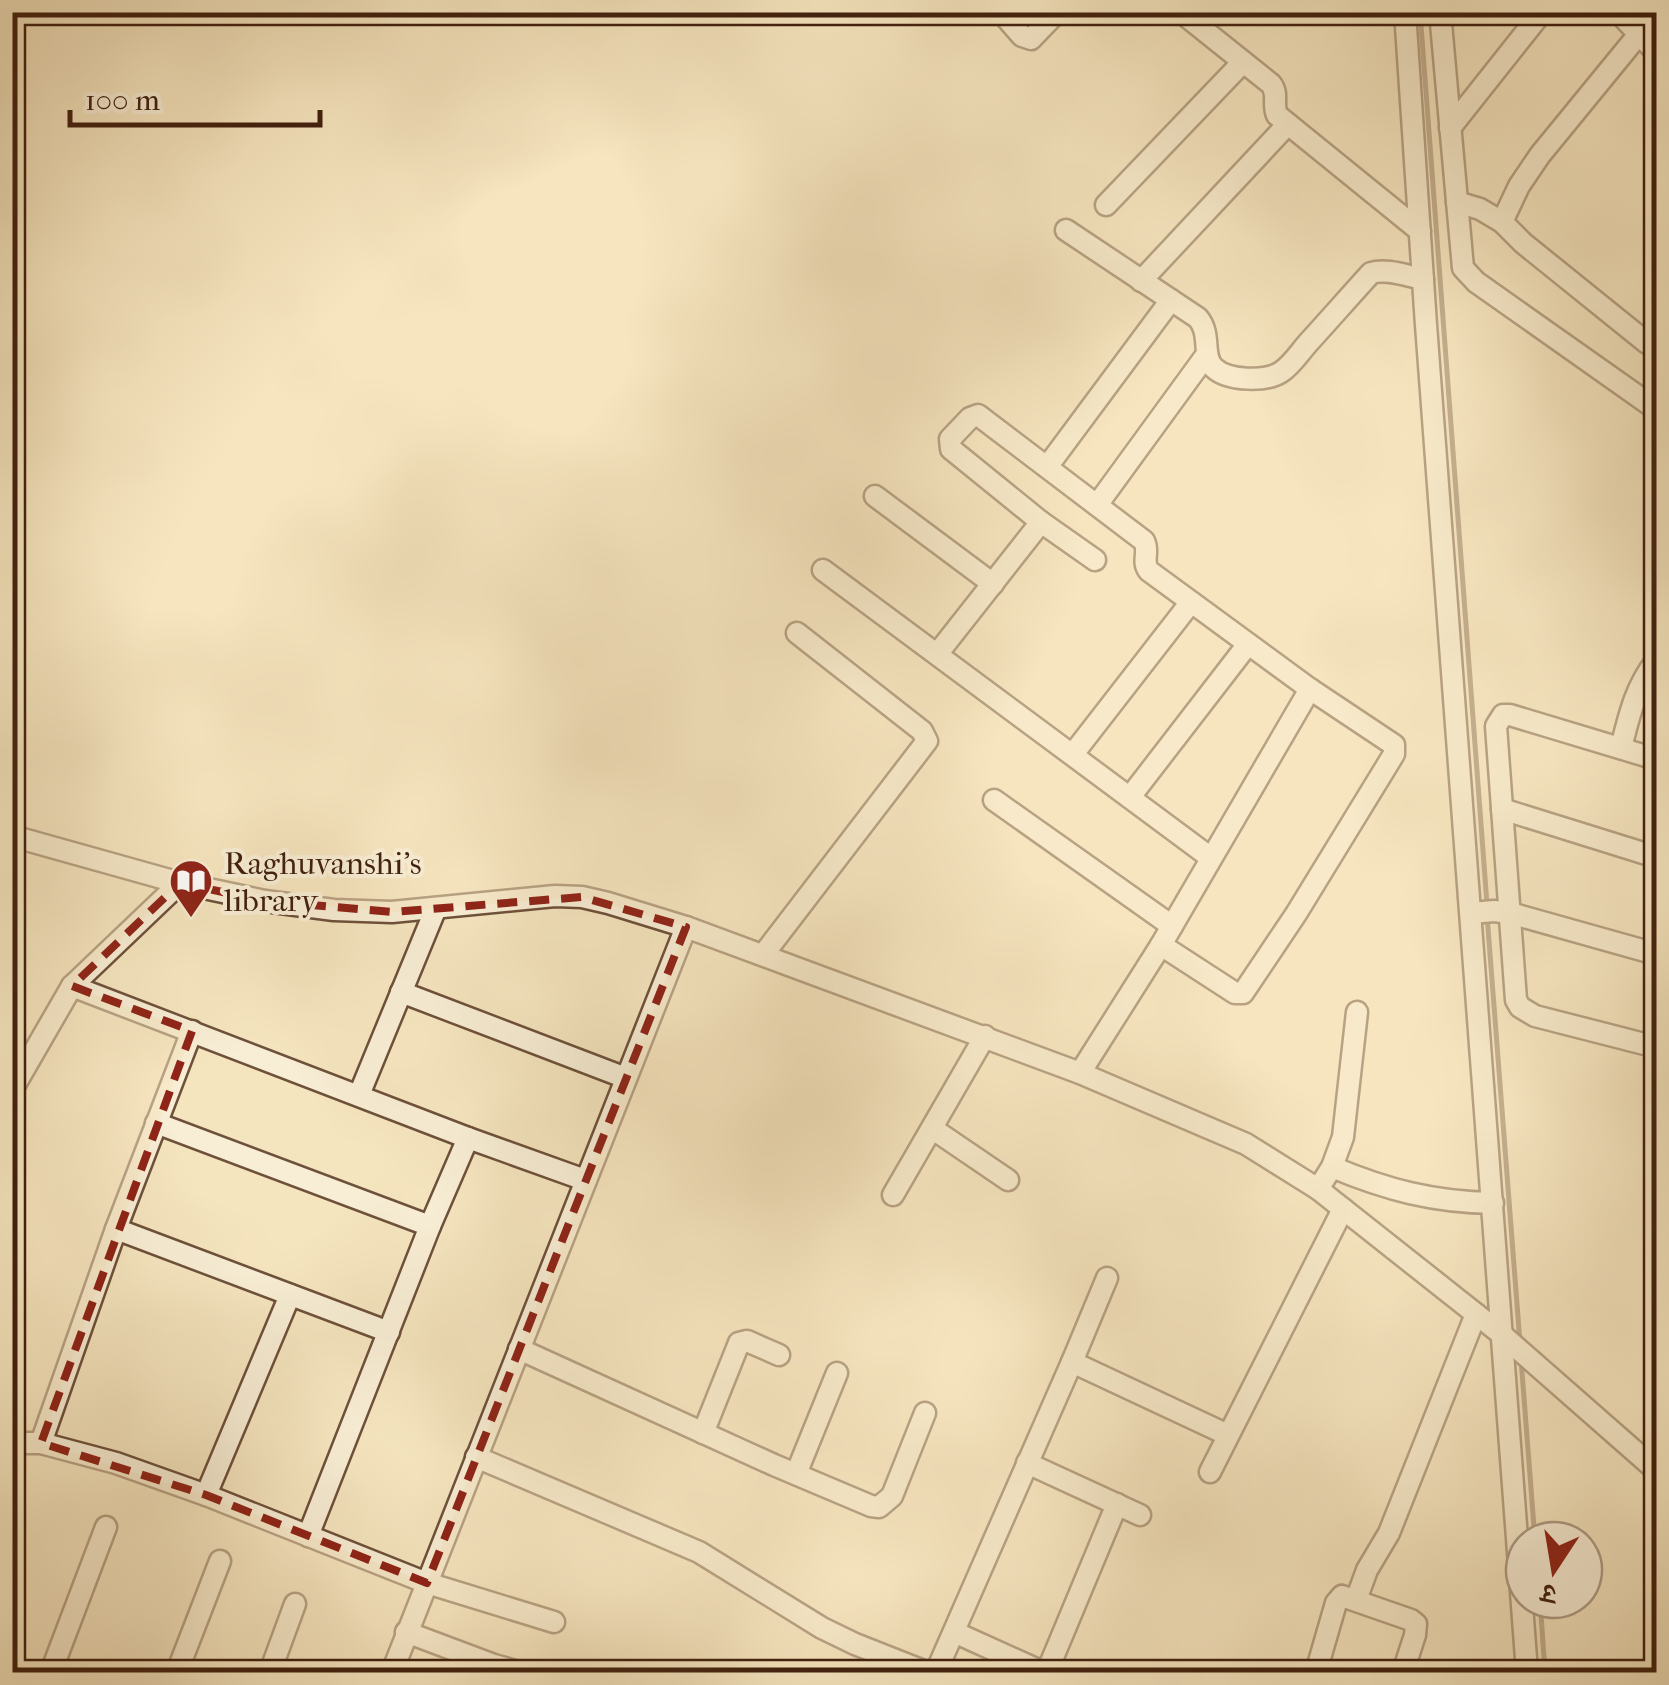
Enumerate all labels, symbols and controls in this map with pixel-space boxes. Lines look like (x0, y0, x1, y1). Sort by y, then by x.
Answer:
scale bar (70, 65, 320, 127)
text: 100 m (85, 83, 160, 118)
place label: Raghuvanshi's library (223, 845, 422, 919)
library icon: Raghuvanshi's library (168, 858, 214, 919)
north arrow (1504, 1520, 1604, 1620)
text: उ (1537, 1576, 1561, 1612)

